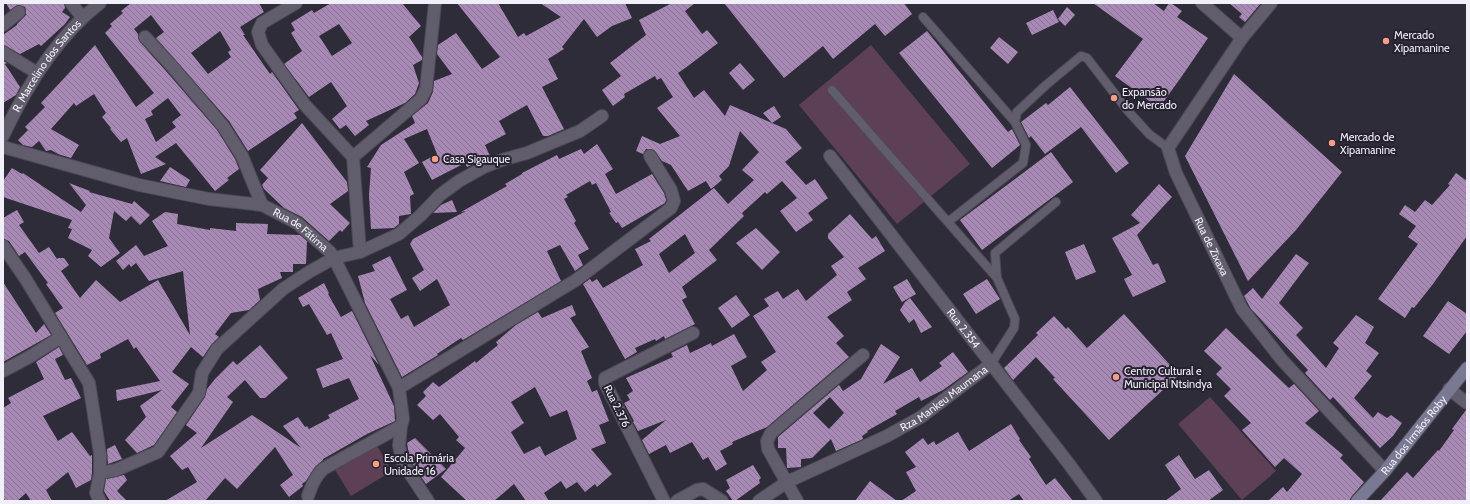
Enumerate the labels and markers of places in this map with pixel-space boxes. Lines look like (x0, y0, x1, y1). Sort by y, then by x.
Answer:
place label: Mercado Xipamanine (1394, 28, 1450, 55)
marker: Mercado Xipamanine (1381, 36, 1391, 46)
place label: Expansão do Mercado (1122, 85, 1177, 112)
marker: Expansão do Mercado (1109, 93, 1119, 103)
place label: Mercado de Xipamanine (1340, 130, 1396, 157)
marker: Mercado de Xipamanine (1327, 138, 1337, 148)
place label: Casa Sigauque (443, 152, 510, 166)
marker: Casa Sigauque (430, 154, 440, 164)
place label: Centro Cultural e Municipal Ntsindya (1124, 364, 1213, 391)
marker: Centro Cultural e Municipal Ntsindya (1111, 372, 1121, 382)
place label: Escola Primária Unidade 16 (384, 451, 455, 478)
marker: Escola Primária Unidade 16 (371, 459, 381, 469)

